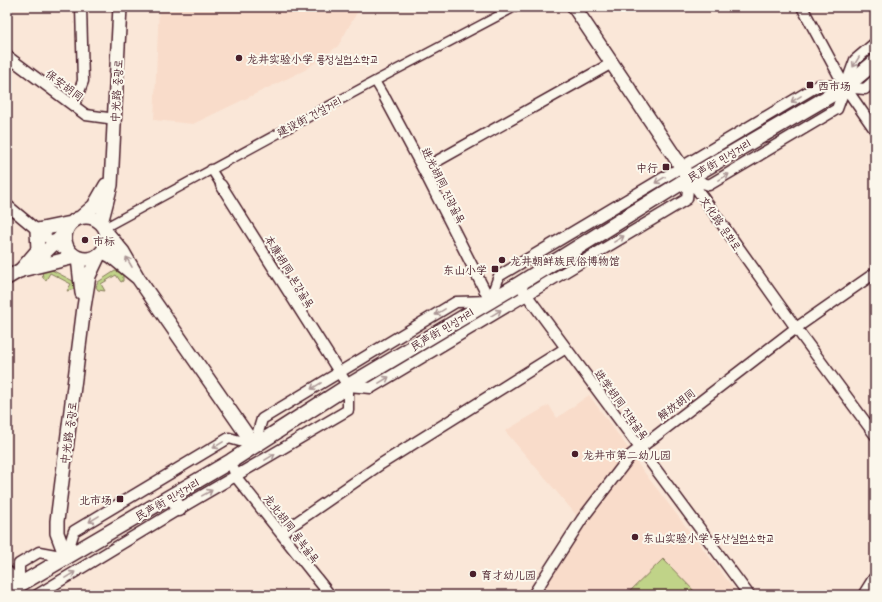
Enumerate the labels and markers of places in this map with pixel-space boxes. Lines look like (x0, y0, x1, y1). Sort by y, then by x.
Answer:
place label: 龙井实验小学 룡정실험소학교 (247, 51, 378, 66)
marker: 龙井实验小学 룡정실험소학교 (234, 53, 244, 63)
place label: 西市场 (818, 78, 851, 93)
marker: 西市场 (805, 80, 815, 90)
place label: 中行 (636, 160, 658, 175)
marker: 中行 (661, 162, 671, 172)
place label: 市标 (93, 233, 115, 248)
marker: 市标 (80, 235, 90, 245)
place label: 龙井朝鲜族民俗博物馆 (510, 253, 620, 268)
marker: 龙井朝鲜族民俗博物馆 (497, 255, 507, 265)
place label: 东山小学 (443, 262, 487, 277)
marker: 东山小学 (490, 264, 500, 274)
place label: 龙井市第二幼儿园 (583, 447, 671, 462)
marker: 龙井市第二幼儿园 (570, 449, 580, 459)
place label: 北市场 (79, 492, 112, 507)
marker: 北市场 (115, 494, 125, 504)
place label: 东山实验小学 동산실험소학교 (643, 530, 774, 545)
marker: 东山实验小学 동산실험소학교 (630, 532, 640, 542)
place label: 育才幼儿园 (481, 567, 536, 582)
marker: 育才幼儿园 (468, 569, 478, 579)

